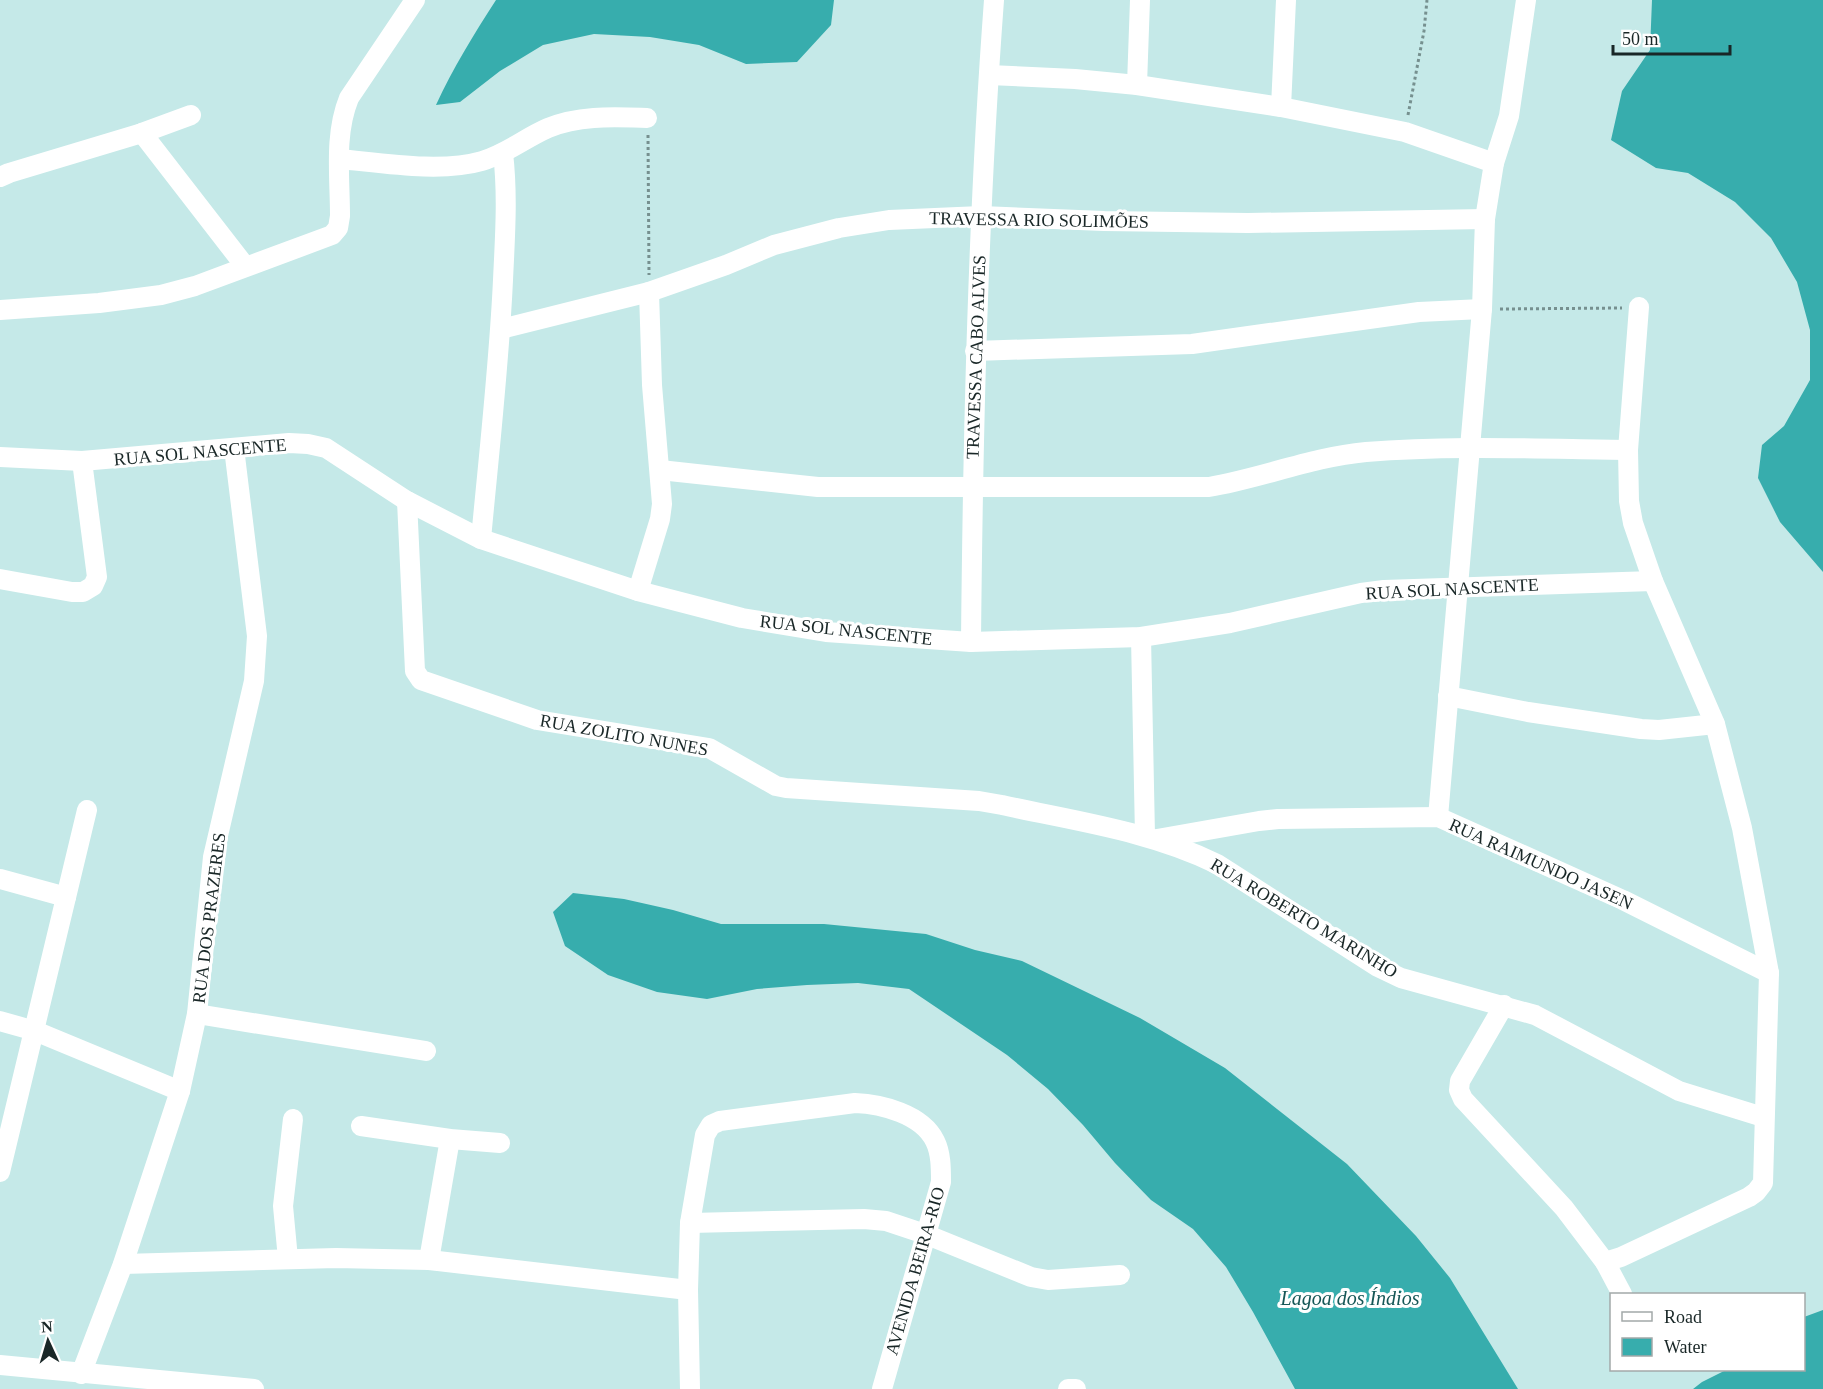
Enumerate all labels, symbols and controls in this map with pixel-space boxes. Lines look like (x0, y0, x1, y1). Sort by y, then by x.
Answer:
scale bar (1613, 18, 1730, 56)
text: 50 m (1622, 29, 1659, 49)
street label: TRAVESSA RIO SOLIMÕES (929, 207, 1149, 232)
street label: TRAVESSA CABO ALVES (962, 255, 990, 459)
street label: RUA SOL NASCENTE (113, 434, 287, 470)
street label: RUA SOL NASCENTE (1365, 574, 1539, 604)
street label: RUA SOL NASCENTE (759, 611, 933, 649)
street label: RUA ZOLITO NUNES (538, 710, 710, 760)
street label: RUA RAIMUNDO JASEN (1446, 814, 1636, 914)
street label: RUA DOS PRAZERES (189, 831, 229, 1005)
street label: RUA ROBERTO MARINHO (1207, 854, 1401, 982)
street label: AVENIDA BEIRA-RIO (881, 1185, 949, 1357)
water label: Lagoa dos Índios (1280, 1287, 1420, 1310)
legend (1610, 1293, 1805, 1371)
text: Road (1664, 1307, 1702, 1327)
north arrow (18, 1311, 78, 1371)
text: N (41, 1318, 54, 1335)
text: Water (1664, 1337, 1707, 1357)

